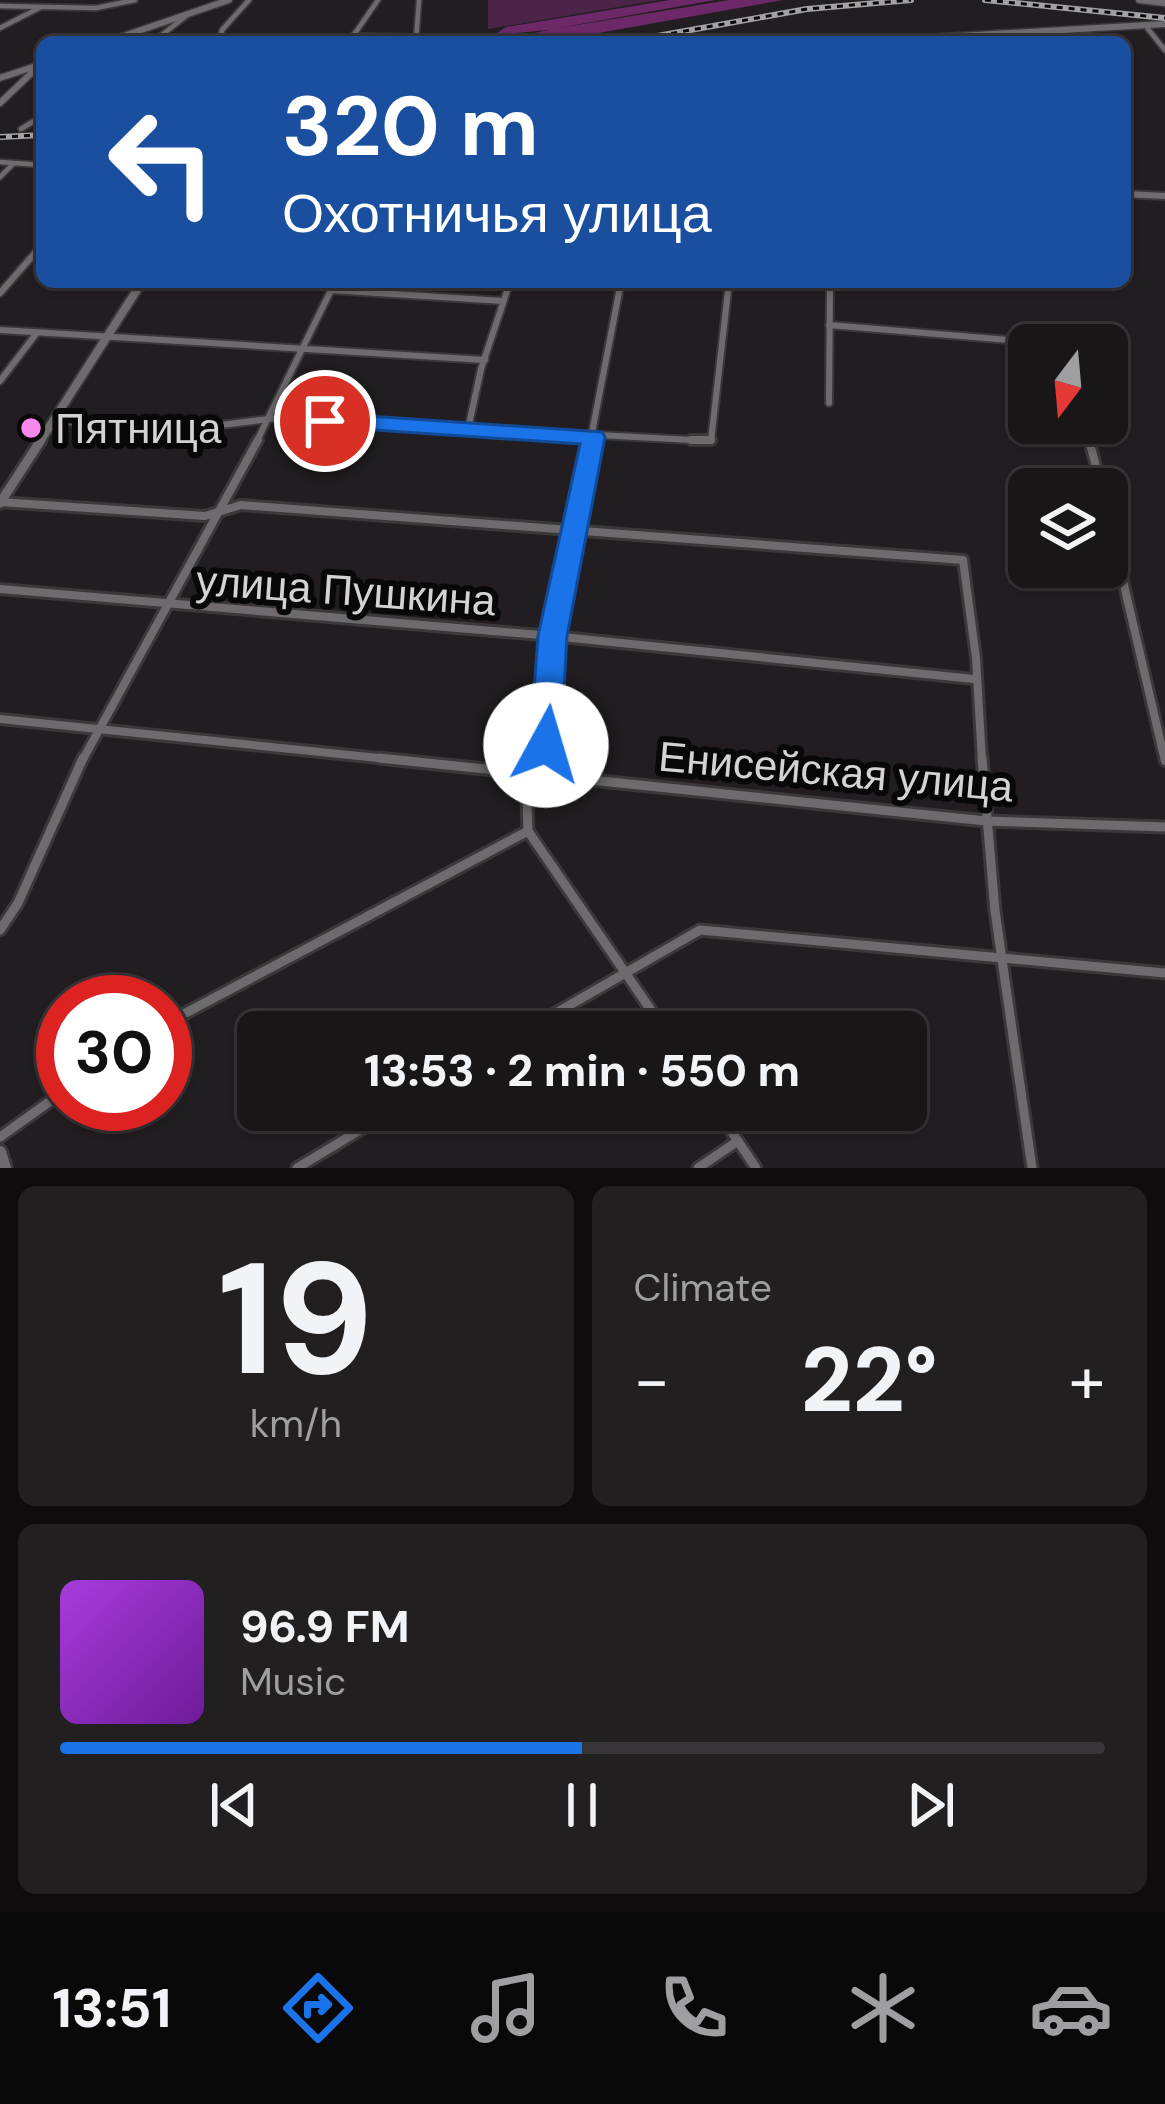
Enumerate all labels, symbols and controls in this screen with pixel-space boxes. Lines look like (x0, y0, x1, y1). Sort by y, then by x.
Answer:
text: 320 m (282, 72, 539, 181)
icon: left (84, 84, 240, 240)
text: Охотничья улица (282, 178, 712, 249)
north arrow (1008, 324, 1128, 444)
map controls (1008, 324, 1128, 588)
pin (274, 370, 376, 472)
icon: arrive (292, 388, 358, 454)
place label: Пятница (55, 401, 222, 456)
marker: Пятница (18, 415, 44, 441)
button: layers (1008, 468, 1128, 588)
street label: улица Пушкина (194, 553, 498, 628)
position arrow (483, 682, 609, 808)
street label: Енисейская улица (656, 729, 1016, 814)
speed limit sign: 30 (36, 975, 192, 1131)
text: 13:53 · 2 min · 550 m (364, 1041, 800, 1100)
text: 19 (218, 1218, 374, 1421)
text: Climate (634, 1262, 772, 1313)
text: 22° (801, 1322, 938, 1439)
text: − (634, 1338, 670, 1423)
text: + (1069, 1338, 1105, 1423)
text: km/h (250, 1398, 342, 1449)
text: 96.9 FM (240, 1597, 410, 1656)
text: Music (240, 1656, 346, 1707)
icon: previous (201, 1772, 267, 1838)
icon: pause (549, 1772, 615, 1838)
icon: next (898, 1772, 964, 1838)
icon: directions (276, 1966, 360, 2050)
icon: music (464, 1966, 548, 2050)
icon: phone (652, 1966, 736, 2050)
icon: climate (841, 1966, 925, 2050)
icon: car (1029, 1966, 1113, 2050)
text: 13:51 (52, 1973, 171, 2044)

